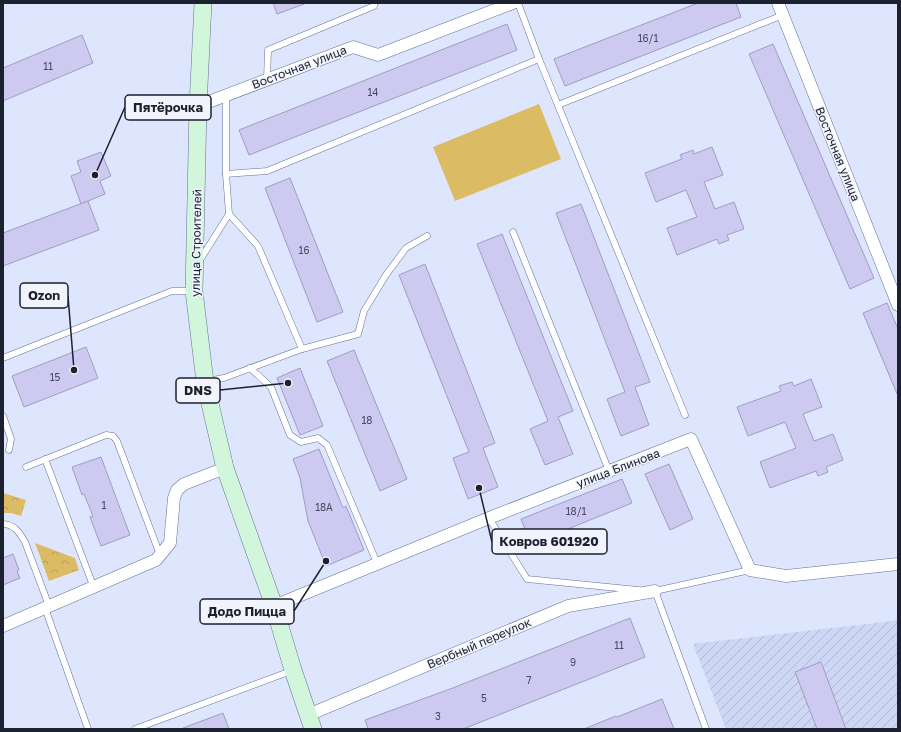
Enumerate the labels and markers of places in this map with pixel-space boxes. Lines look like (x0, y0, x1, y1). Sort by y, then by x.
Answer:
callout: Пятёрочка (125, 95, 211, 120)
callout: Ozon (20, 283, 68, 308)
callout: DNS (176, 378, 220, 403)
callout: Ковров 601920 (492, 529, 607, 554)
callout: Додо Пицца (200, 599, 294, 624)

